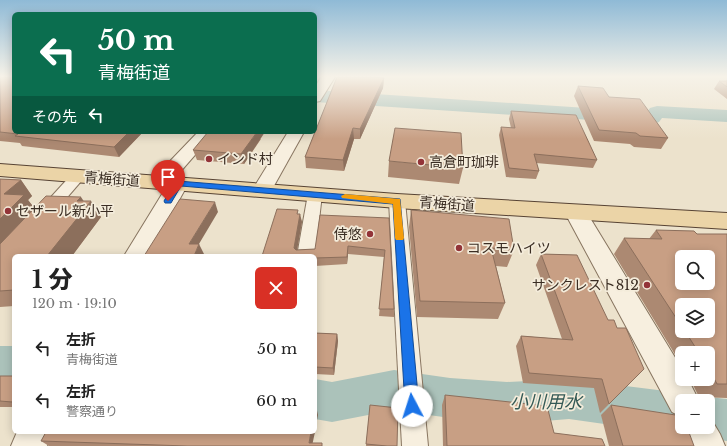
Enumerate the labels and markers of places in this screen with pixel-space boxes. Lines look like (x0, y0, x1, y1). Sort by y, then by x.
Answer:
place label: インド村 (217, 150, 273, 168)
place label: 高倉町珈琲 (429, 153, 499, 171)
marker: インド村 (204, 154, 214, 164)
marker: 高倉町珈琲 (416, 157, 426, 167)
pin (151, 160, 185, 201)
place label: セザール新小平 (16, 202, 114, 220)
marker: セザール新小平 (3, 206, 13, 216)
place label: 侍悠 (334, 225, 362, 243)
marker: 侍悠 (365, 229, 375, 239)
place label: コスモハイツ (467, 239, 551, 257)
marker: コスモハイツ (454, 243, 464, 253)
place label: サンクレスト812 (532, 276, 639, 294)
marker: サンクレスト812 (642, 280, 652, 290)

